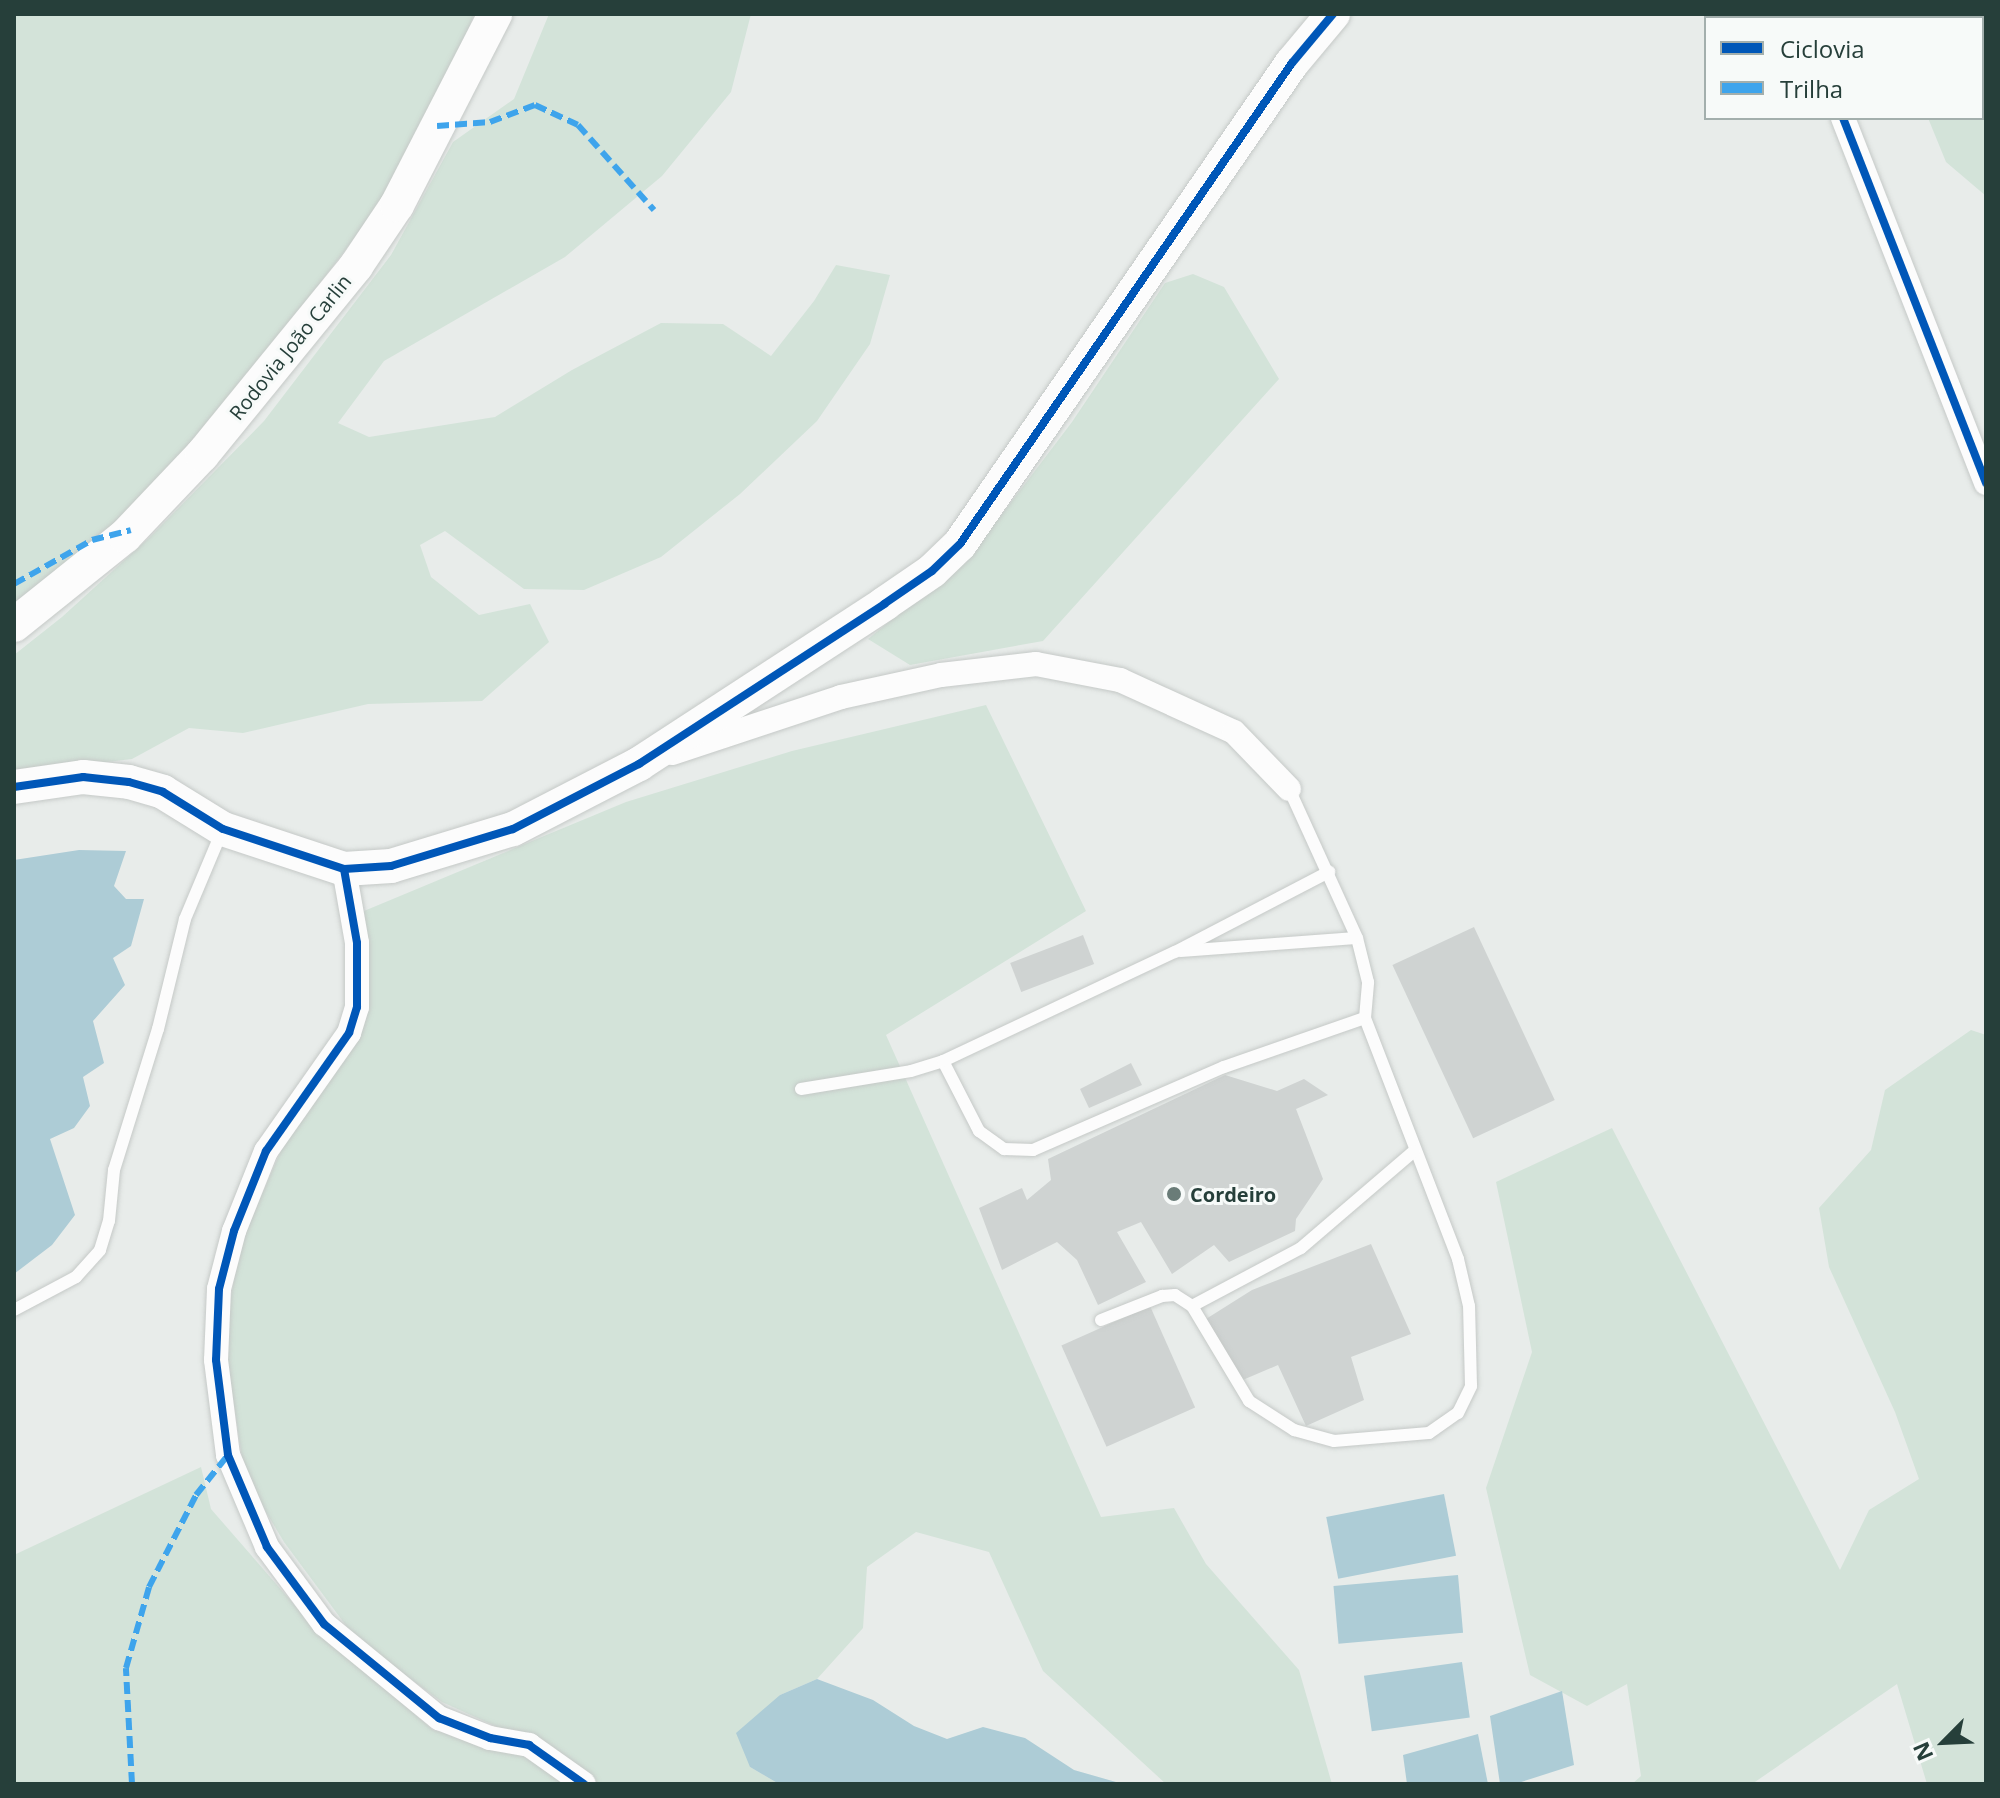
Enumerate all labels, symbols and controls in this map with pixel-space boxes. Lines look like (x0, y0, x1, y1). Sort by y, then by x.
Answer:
legend (1704, 16, 1984, 120)
text: Ciclovia (1780, 32, 1865, 65)
text: Trilha (1780, 72, 1843, 105)
street label: Rodovia João Carlin (224, 270, 356, 424)
place label: Cordeiro (1190, 1182, 1276, 1206)
marker: Cordeiro (1165, 1185, 1183, 1203)
north arrow (1904, 1702, 1984, 1782)
text: N (1905, 1737, 1939, 1766)

